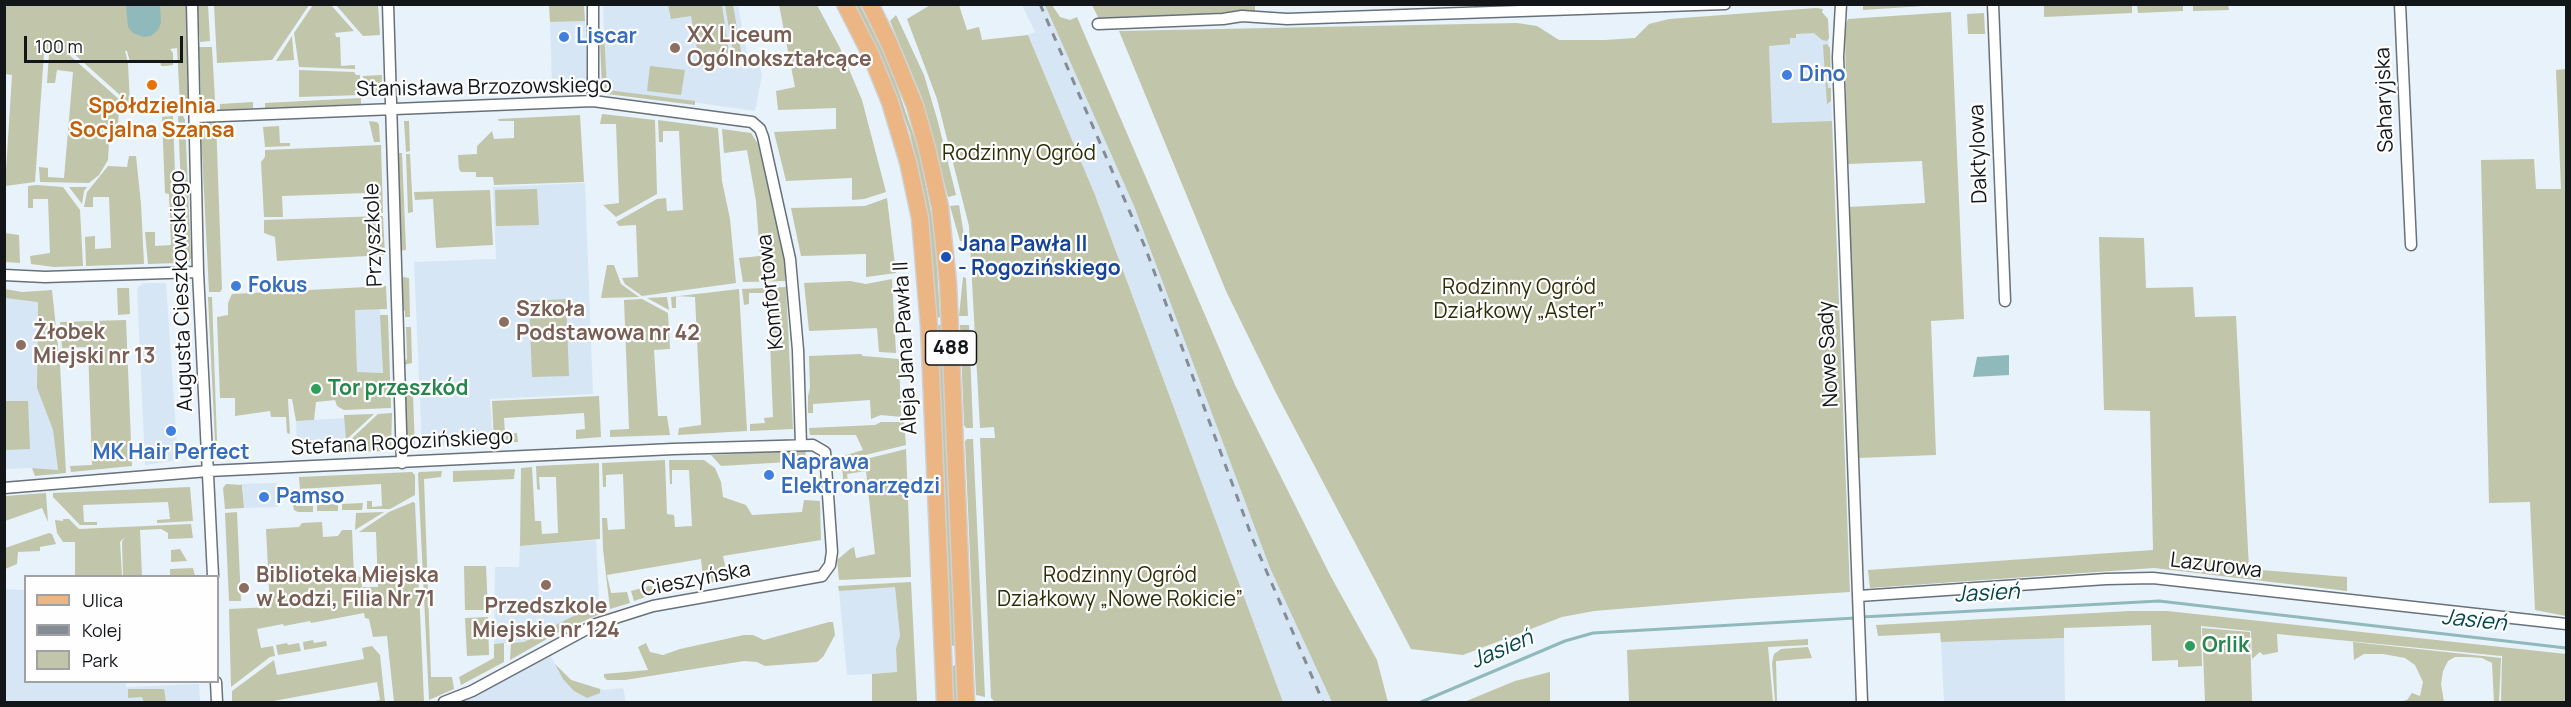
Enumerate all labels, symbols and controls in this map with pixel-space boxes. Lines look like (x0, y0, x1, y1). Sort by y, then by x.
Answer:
place label: XX Liceum Ogólnokształcące (687, 23, 872, 73)
scale bar (27, 24, 186, 62)
place label: Liscar (576, 24, 637, 50)
marker: Liscar (557, 30, 571, 44)
text: 100 m (35, 34, 83, 58)
marker: XX Liceum Ogólnokształcące (668, 41, 682, 55)
street label: Saharyjska (2371, 47, 2399, 153)
place label: Dino (1799, 62, 1846, 88)
marker: Dino (1780, 68, 1794, 82)
street label: Stanisława Brzozowskiego (356, 73, 612, 103)
marker: Spółdzielnia Socjalna Szansa (145, 78, 159, 92)
place label: Spółdzielnia Socjalna Szansa (69, 94, 235, 144)
street label: Daktylowa (1965, 104, 1993, 204)
park label: Rodzinny Ogród (942, 141, 1096, 167)
street label: Augusta Cieszkowskiego (165, 170, 199, 412)
street label: Przyszkole (360, 183, 388, 287)
place label: Jana Pawła II - Rogozińskiego (958, 232, 1121, 282)
street label: Komfortowa (752, 233, 790, 351)
marker: Jana Pawła II - Rogozińskiego (939, 250, 953, 264)
street label: Aleja Jana Pawła II (889, 261, 923, 435)
place label: Fokus (248, 273, 307, 299)
park label: Rodzinny Ogród Działkowy „Aster” (1434, 275, 1604, 325)
marker: Fokus (229, 279, 243, 293)
place label: Szkoła Podstawowa nr 42 (516, 297, 700, 347)
street label: Nowe Sady (1814, 300, 1844, 408)
marker: Szkoła Podstawowa nr 42 (497, 315, 511, 329)
place label: Żłobek Miejski nr 13 (33, 320, 155, 370)
road number: 488 (926, 331, 976, 365)
marker: Żłobek Miejski nr 13 (14, 338, 28, 352)
place label: Tor przeszkód (328, 376, 469, 402)
marker: Tor przeszkód (309, 382, 323, 396)
marker: MK Hair Perfect (164, 424, 178, 438)
street label: Stefana Rogozińskiego (290, 425, 514, 461)
place label: MK Hair Perfect (92, 440, 250, 466)
place label: Naprawa Elektronarzędzi (781, 450, 940, 500)
marker: Naprawa Elektronarzędzi (762, 468, 776, 482)
place label: Pamso (276, 484, 344, 510)
marker: Pamso (257, 490, 271, 504)
street label: Lazurowa (2169, 548, 2263, 584)
street label: Cieszyńska (639, 557, 753, 603)
place label: Biblioteka Miejska w Łodzi, Filia Nr 71 (256, 563, 439, 613)
park label: Rodzinny Ogród Działkowy „Nowe Rokicie” (997, 563, 1243, 613)
legend (24, 575, 219, 683)
marker: Przedszkole Miejskie nr 124 (539, 578, 553, 592)
water label: Jasień (1954, 579, 2020, 609)
marker: Biblioteka Miejska w Łodzi, Filia Nr 71 (237, 581, 251, 595)
text: Ulica (82, 588, 123, 612)
place label: Przedszkole Miejskie nr 124 (472, 594, 620, 644)
water label: Jasień (2440, 604, 2508, 638)
text: Kolej (82, 618, 122, 642)
water label: Jasień (1467, 625, 1537, 675)
place label: Orlik (2202, 633, 2249, 659)
marker: Orlik (2183, 639, 2197, 653)
text: Park (82, 648, 118, 672)

